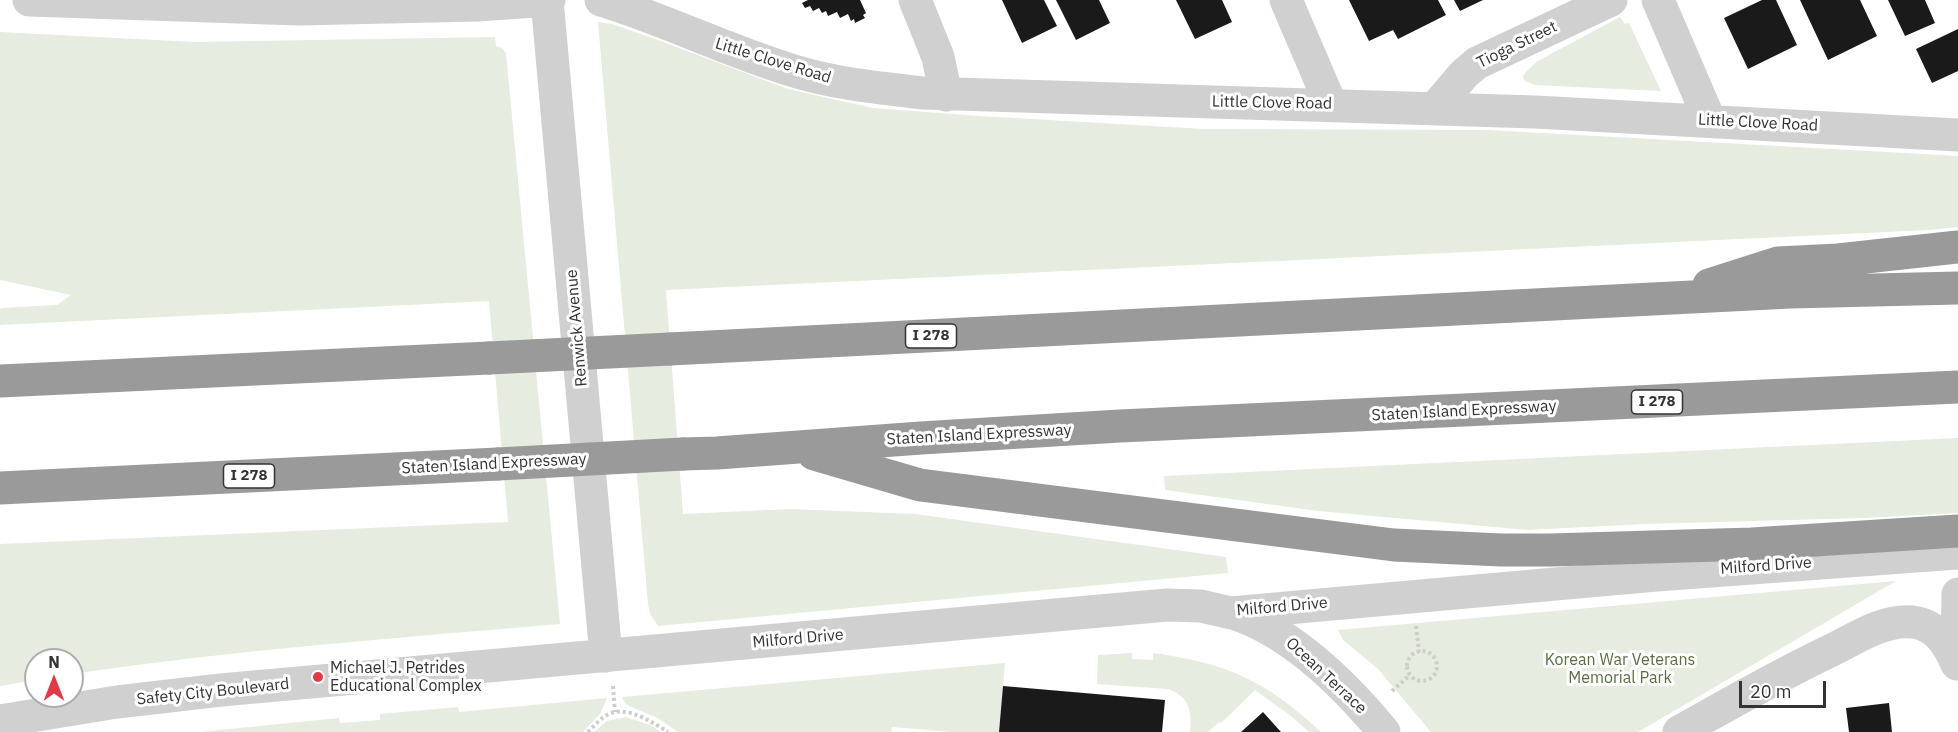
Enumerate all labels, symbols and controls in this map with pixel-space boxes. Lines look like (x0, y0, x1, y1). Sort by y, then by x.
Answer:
street label: Tioga Street (1474, 17, 1560, 73)
street label: Little Clove Road (713, 34, 833, 88)
street label: Little Clove Road (1212, 92, 1332, 114)
street label: Little Clove Road (1697, 110, 1819, 136)
street label: Renwick Avenue (562, 269, 592, 387)
road number: I 278 (906, 324, 956, 348)
road number: I 278 (1632, 390, 1682, 414)
street label: Staten Island Expressway (1371, 397, 1557, 425)
street label: Staten Island Expressway (886, 421, 1072, 449)
street label: Staten Island Expressway (401, 450, 587, 478)
road number: I 278 (224, 464, 274, 488)
street label: Milford Drive (1720, 553, 1812, 579)
street label: Milford Drive (1236, 593, 1328, 621)
street label: Milford Drive (752, 625, 844, 653)
street label: Ocean Terrace (1282, 634, 1370, 718)
north arrow (24, 648, 84, 708)
park label: Korean War Veterans Memorial Park (1545, 650, 1695, 688)
text: N (48, 652, 60, 672)
place label: Michael J. Petrides Educational Complex (330, 658, 482, 696)
scale bar (1742, 669, 1829, 707)
marker: Michael J. Petrides Educational Complex (311, 670, 325, 684)
street label: Safety City Boulevard (136, 674, 290, 710)
text: 20 m (1750, 680, 1792, 703)

